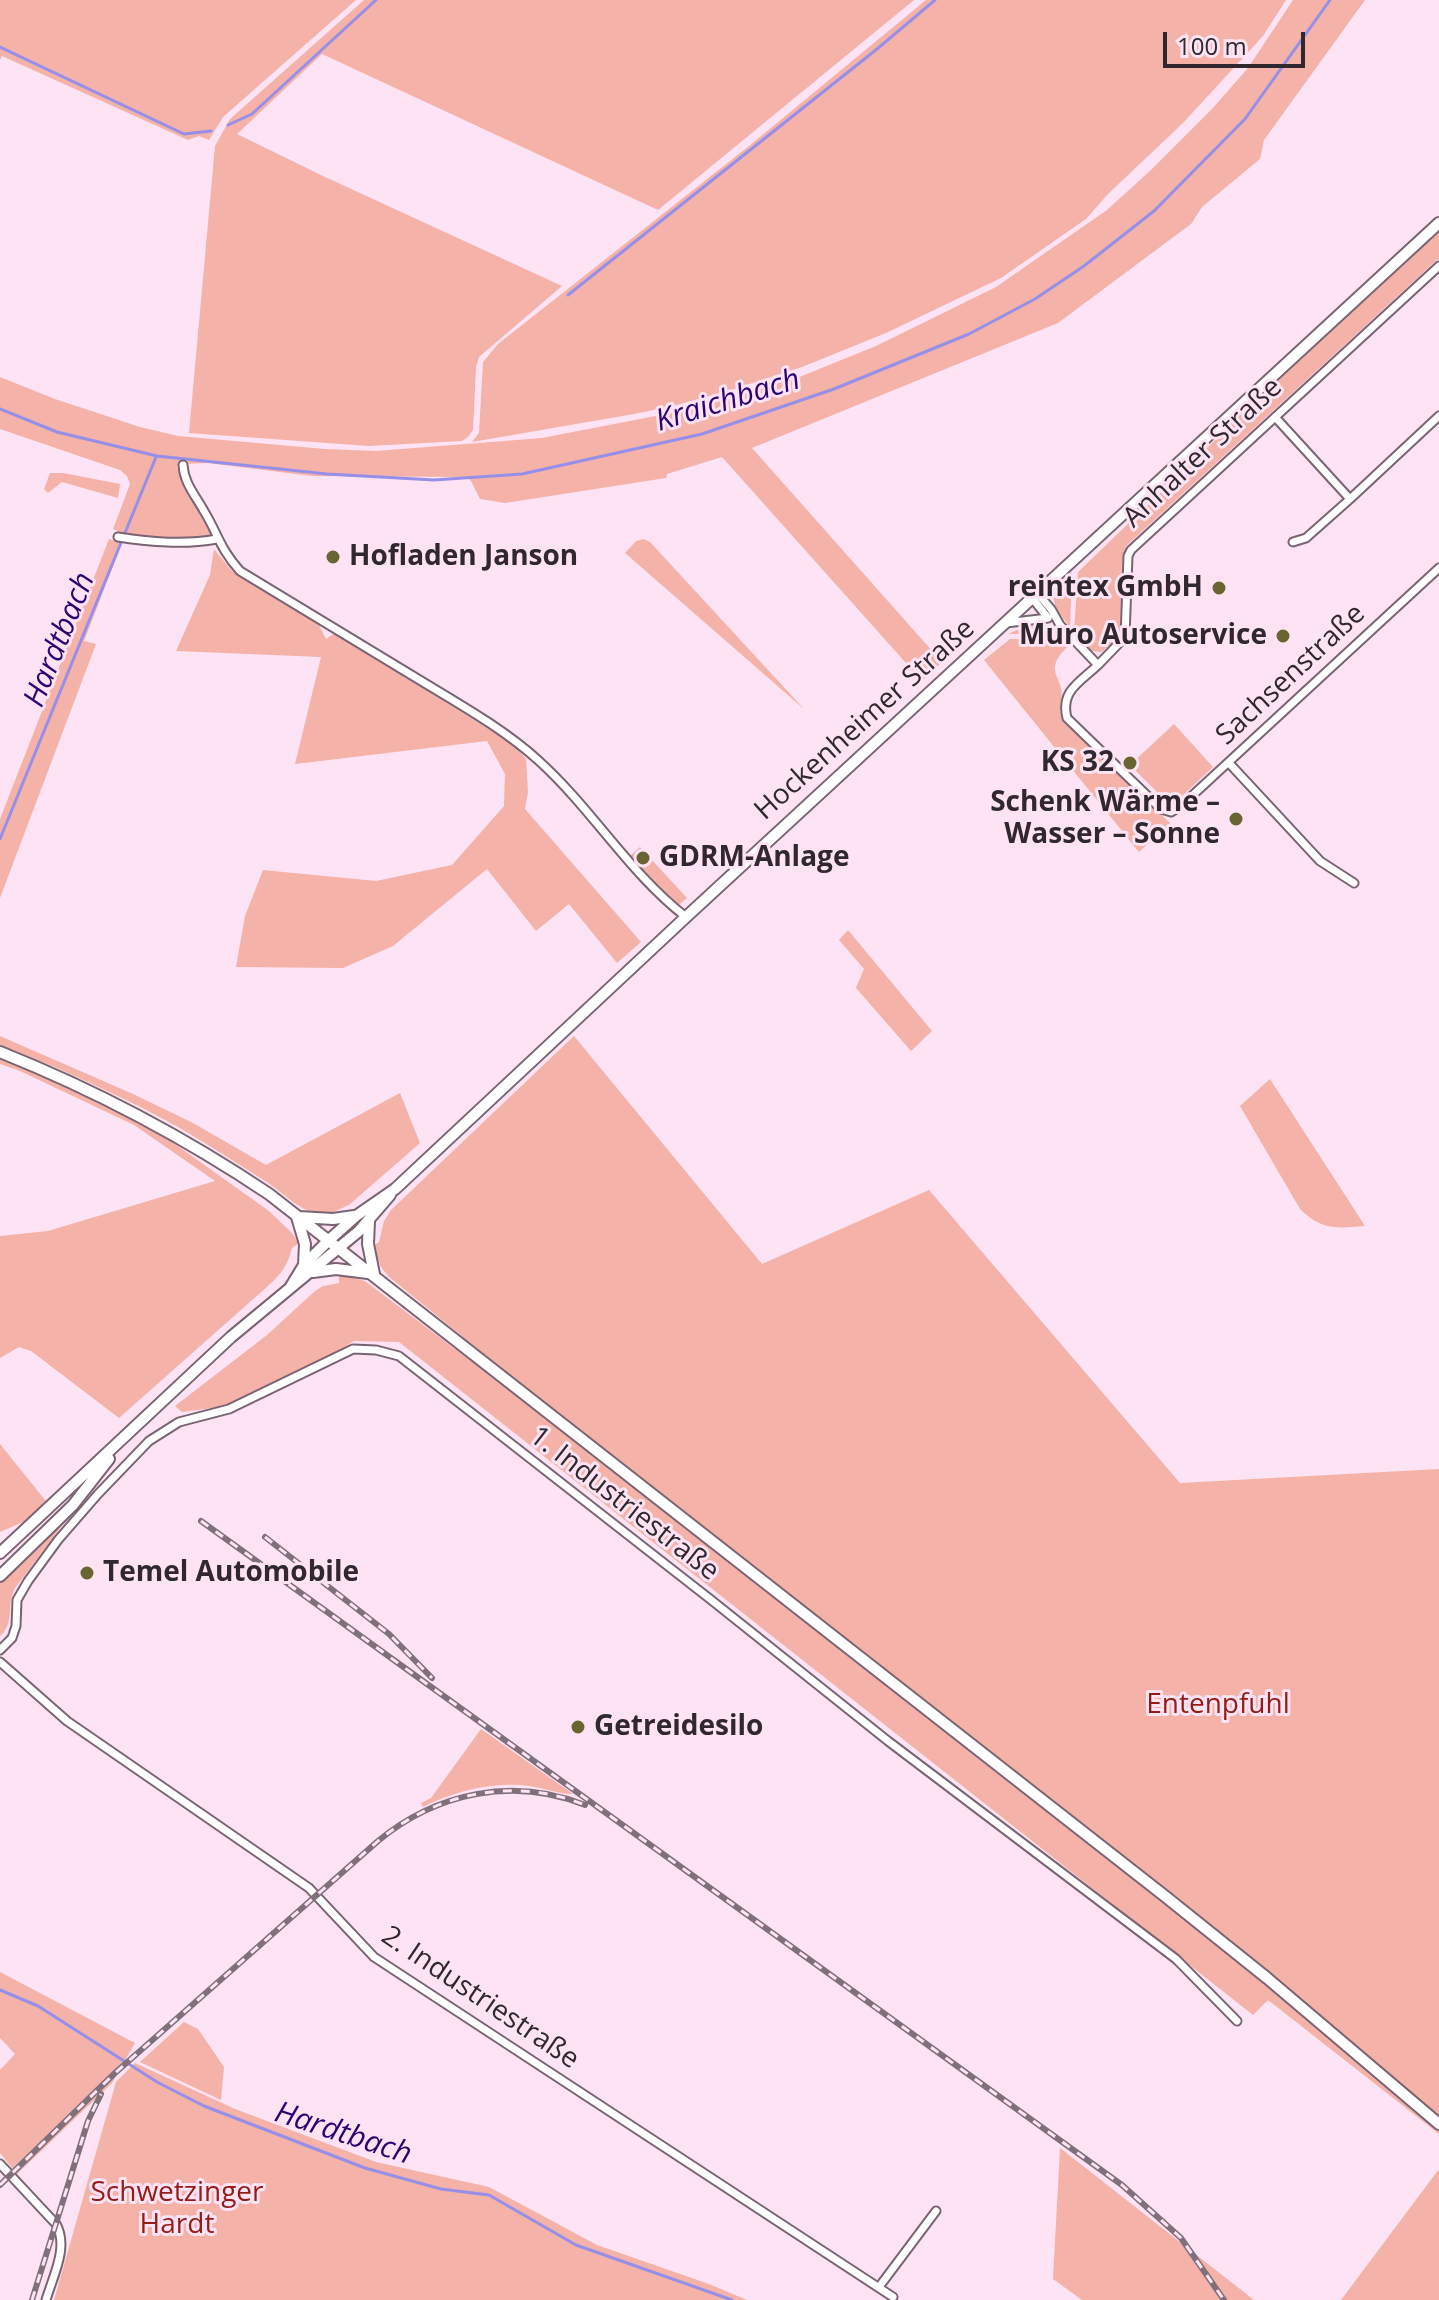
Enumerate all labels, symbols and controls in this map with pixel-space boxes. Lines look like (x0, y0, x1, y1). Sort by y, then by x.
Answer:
scale bar (1167, 16, 1309, 66)
text: 100 m (1177, 29, 1247, 62)
water label: Kraichbach (651, 362, 805, 440)
street label: Anhalter Straße (1117, 371, 1289, 535)
place label: Hofladen Janson (349, 540, 578, 574)
marker: Hofladen Janson (324, 548, 342, 566)
water label: Hardtbach (17, 568, 103, 712)
place label: reintex GmbH (1008, 571, 1203, 605)
marker: reintex GmbH (1210, 579, 1228, 597)
street label: Sachsenstraße (1210, 598, 1372, 752)
street label: Hockenheimer Straße (748, 612, 982, 828)
place label: Muro Autoservice (1019, 619, 1267, 653)
marker: Muro Autoservice (1274, 627, 1292, 645)
place label: KS 32 (1041, 746, 1114, 780)
marker: KS 32 (1121, 754, 1139, 772)
place label: Schenk Wärme – Wasser – Sonne (990, 786, 1220, 852)
marker: Schenk Wärme – Wasser – Sonne (1227, 810, 1245, 828)
place label: GDRM-Anlage (659, 841, 849, 875)
marker: GDRM-Anlage (634, 849, 652, 867)
street label: 1. Industriestraße (523, 1420, 725, 1588)
place label: Temel Automobile (103, 1556, 359, 1590)
marker: Temel Automobile (78, 1564, 96, 1582)
park label: Entenpfuhl (1146, 1688, 1290, 1722)
place label: Getreidesilo (594, 1710, 763, 1744)
marker: Getreidesilo (569, 1718, 587, 1736)
street label: 2. Industriestraße (375, 1919, 585, 2077)
water label: Hardtbach (270, 2095, 416, 2173)
park label: Schwetzinger Hardt (90, 2176, 264, 2242)

